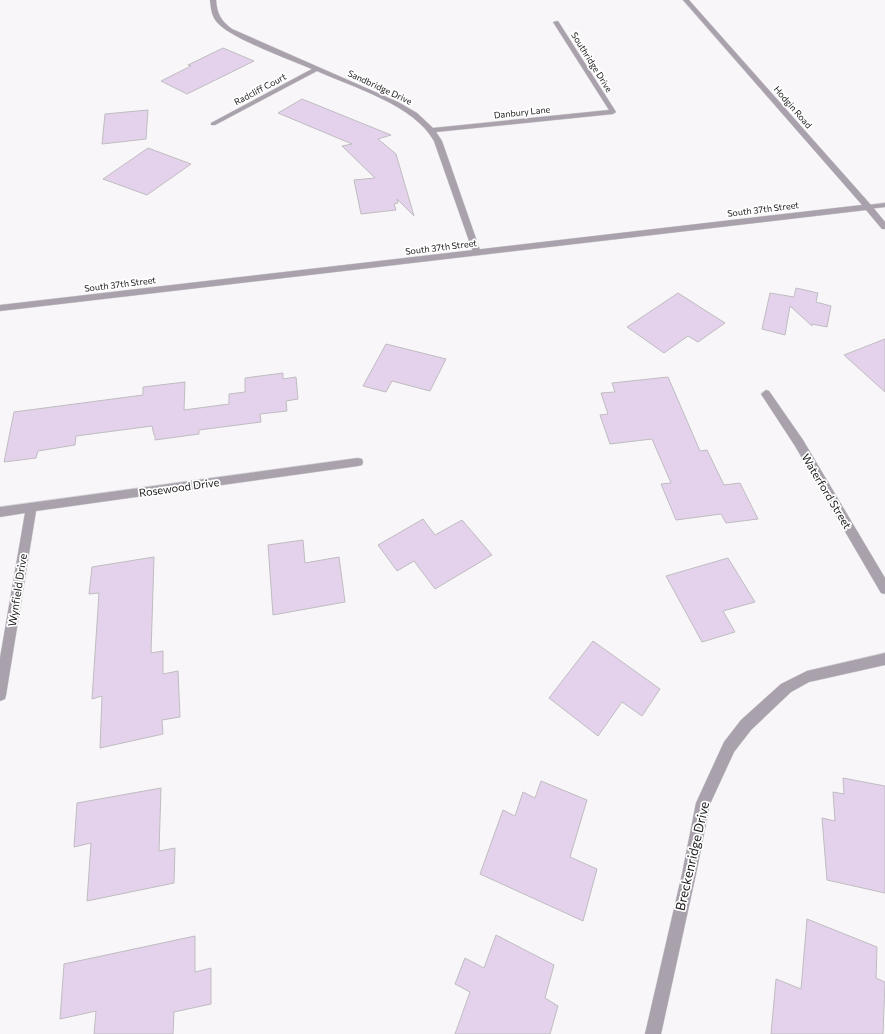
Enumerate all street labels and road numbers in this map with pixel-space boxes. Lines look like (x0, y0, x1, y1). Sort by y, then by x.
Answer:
street label: Southridge Drive (569, 30, 615, 94)
street label: Sandbridge Drive (346, 67, 414, 107)
street label: Radcliff Court (232, 71, 288, 107)
street label: Hodgin Road (772, 84, 814, 130)
street label: Danbury Lane (493, 104, 551, 120)
street label: South 37th Street (727, 199, 800, 219)
street label: South 37th Street (405, 237, 478, 257)
street label: South 37th Street (84, 274, 157, 294)
street label: Waterford Street (799, 451, 855, 531)
street label: Rosewood Drive (138, 475, 220, 499)
street label: Wynfield Drive (5, 552, 29, 627)
street label: Breckenridge Drive (672, 800, 712, 912)

